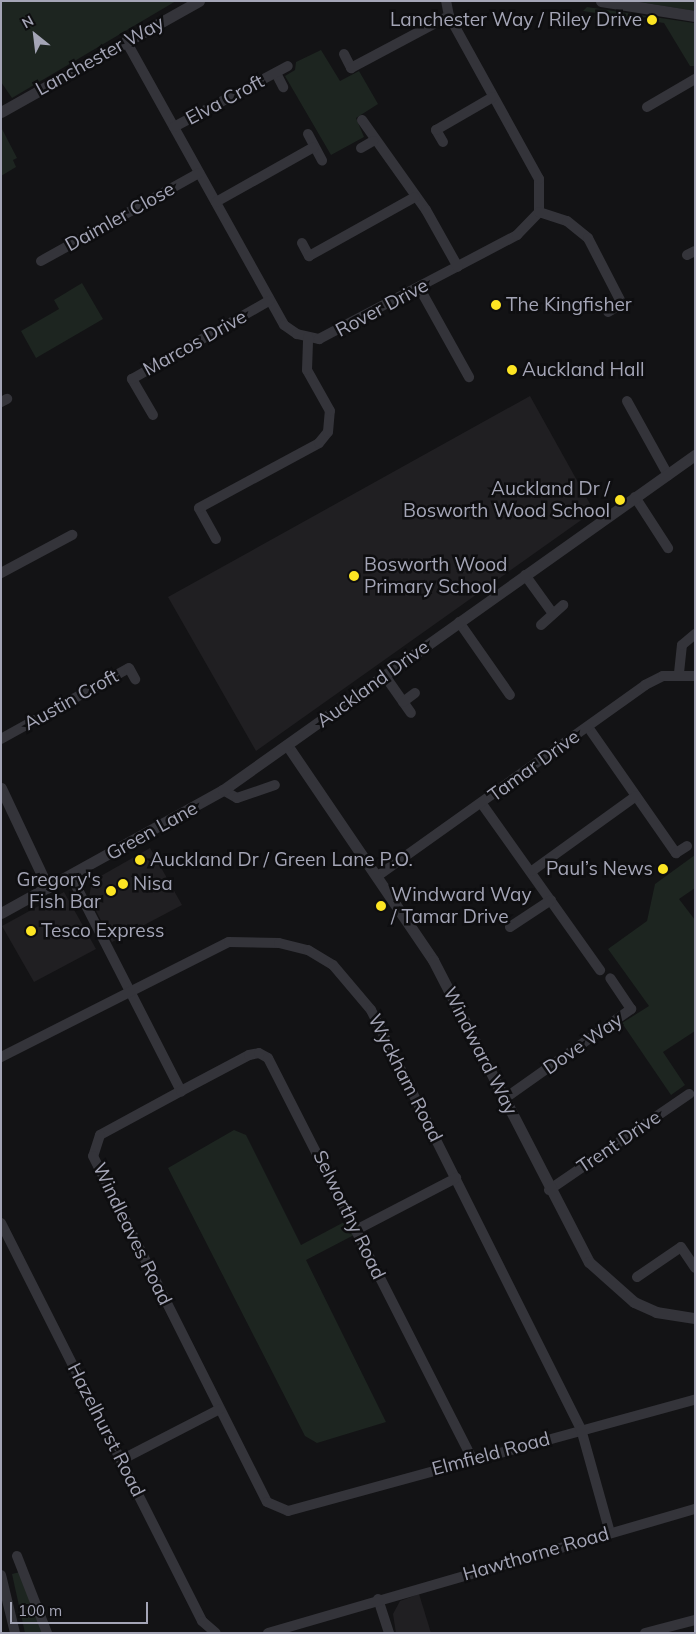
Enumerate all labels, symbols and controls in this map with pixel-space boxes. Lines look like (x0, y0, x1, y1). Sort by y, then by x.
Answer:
place label: Lanchester Way / Riley Drive (390, 9, 642, 31)
north arrow (10, 10, 60, 60)
text: N (19, 11, 37, 32)
street label: Lanchester Way (32, 11, 168, 101)
marker: Lanchester Way / Riley Drive (646, 14, 658, 26)
street label: Elva Croft (182, 70, 268, 130)
street label: Daimler Close (61, 178, 179, 256)
street label: Rover Drive (332, 274, 432, 342)
place label: The Kingfisher (506, 294, 632, 316)
marker: The Kingfisher (490, 299, 502, 311)
street label: Marcos Drive (139, 305, 251, 381)
place label: Auckland Hall (522, 359, 645, 381)
marker: Auckland Hall (506, 364, 518, 376)
place label: Auckland Dr / Bosworth Wood School (403, 478, 610, 522)
marker: Auckland Dr / Bosworth Wood School (614, 494, 626, 506)
place label: Bosworth Wood Primary School (364, 554, 507, 598)
marker: Bosworth Wood Primary School (348, 570, 360, 582)
street label: Auckland Drive (312, 636, 434, 732)
street label: Austin Croft (20, 665, 122, 735)
street label: Tamar Drive (484, 725, 584, 807)
street label: Green Lane (102, 797, 202, 865)
place label: Auckland Dr / Green Lane P.O. (150, 849, 413, 871)
marker: Auckland Dr / Green Lane P.O. (134, 854, 146, 866)
place label: Paul’s News (546, 858, 653, 880)
marker: Paul’s News (657, 863, 669, 875)
place label: Gregory's Fish Bar (17, 869, 101, 913)
place label: Nisa (133, 873, 173, 895)
marker: Nisa (117, 878, 129, 890)
place label: Windward Way / Tamar Drive (391, 884, 531, 928)
marker: Gregory's Fish Bar (105, 885, 117, 897)
marker: Windward Way / Tamar Drive (375, 900, 387, 912)
place label: Tesco Express (41, 920, 165, 942)
marker: Tesco Express (25, 925, 37, 937)
street label: Windward Way (438, 983, 522, 1119)
street label: Dove Way (539, 1008, 627, 1080)
street label: Wyckham Road (363, 1010, 447, 1146)
street label: Trent Drive (573, 1106, 665, 1178)
street label: Selworthy Road (308, 1147, 390, 1283)
street label: Windleaves Road (88, 1159, 176, 1309)
street label: Hazelhurst Road (62, 1359, 150, 1501)
street label: Elmfield Road (430, 1427, 552, 1481)
street label: Hawthorne Road (460, 1522, 612, 1586)
scale bar (12, 1592, 150, 1624)
text: 100 m (18, 1601, 62, 1620)

